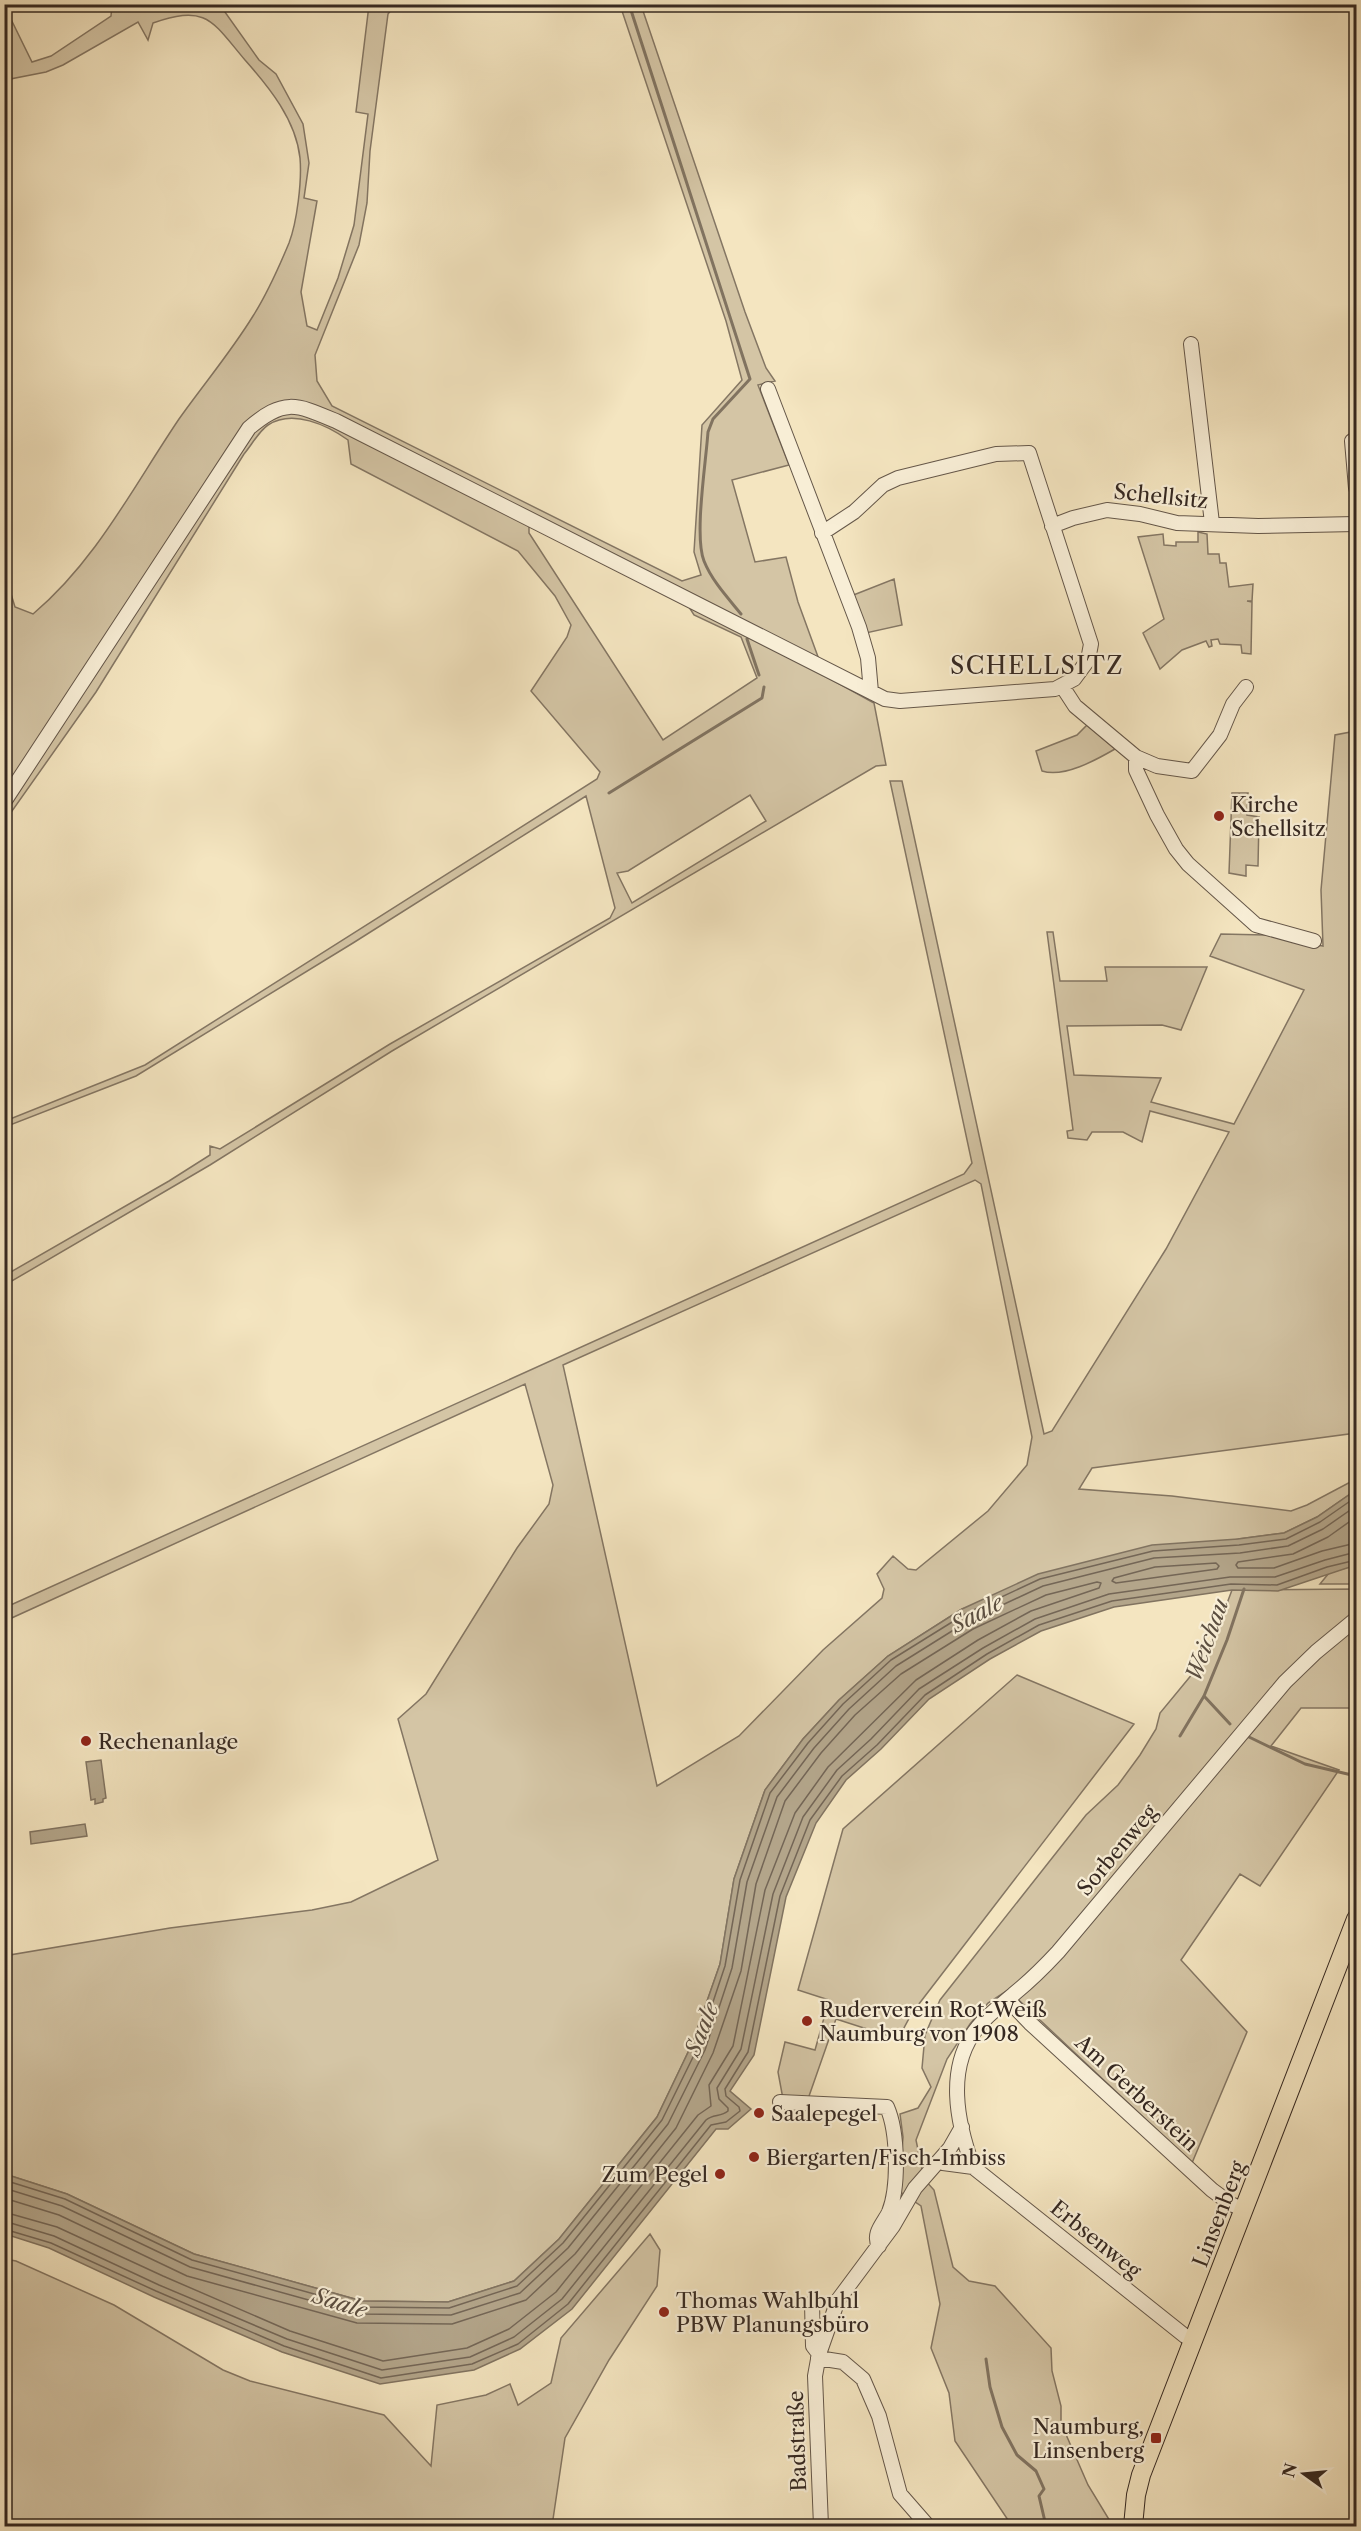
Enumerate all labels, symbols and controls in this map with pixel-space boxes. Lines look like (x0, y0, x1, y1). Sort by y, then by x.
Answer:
street label: Schellsitz (1113, 479, 1209, 513)
district label: SCHELLSITZ (950, 651, 1124, 680)
place label: Kirche Schellsitz (1231, 792, 1326, 841)
marker: Kirche Schellsitz (1212, 809, 1226, 823)
water label: Saale (944, 1588, 1009, 1640)
water label: Weichau (1180, 1594, 1235, 1685)
place label: Rechenanlage (98, 1729, 238, 1754)
marker: Rechenanlage (79, 1734, 93, 1748)
street label: Sorbenweg (1072, 1799, 1163, 1901)
water label: Saale (678, 1997, 725, 2062)
place label: Ruderverein Rot-Weiß Naumburg von 1908 (819, 1997, 1047, 2046)
marker: Ruderverein Rot-Weiß Naumburg von 1908 (800, 2014, 814, 2028)
street label: Am Gerberstein (1070, 2029, 1204, 2156)
place label: Saalepegel (771, 2101, 877, 2126)
marker: Saalepegel (752, 2106, 766, 2120)
place label: Biergarten/Fisch-Imbiss (766, 2145, 1006, 2170)
marker: Biergarten/Fisch-Imbiss (747, 2150, 761, 2164)
street label: Linsenberg (1187, 2157, 1251, 2271)
place label: Zum Pegel (602, 2162, 708, 2187)
marker: Zum Pegel (713, 2167, 727, 2181)
street label: Erbsenweg (1046, 2195, 1147, 2284)
water label: Saale (308, 2281, 372, 2324)
place label: Thomas Wahlbuhl PBW Planungsbüro (676, 2288, 869, 2337)
marker: Thomas Wahlbuhl PBW Planungsbüro (657, 2305, 671, 2319)
street label: Badstraße (783, 2390, 811, 2492)
place label: Naumburg, Linsenberg (1032, 2414, 1145, 2463)
marker: Naumburg, Linsenberg (1149, 2431, 1163, 2445)
north arrow (1274, 2444, 1334, 2504)
text: N (1278, 2461, 1301, 2479)

